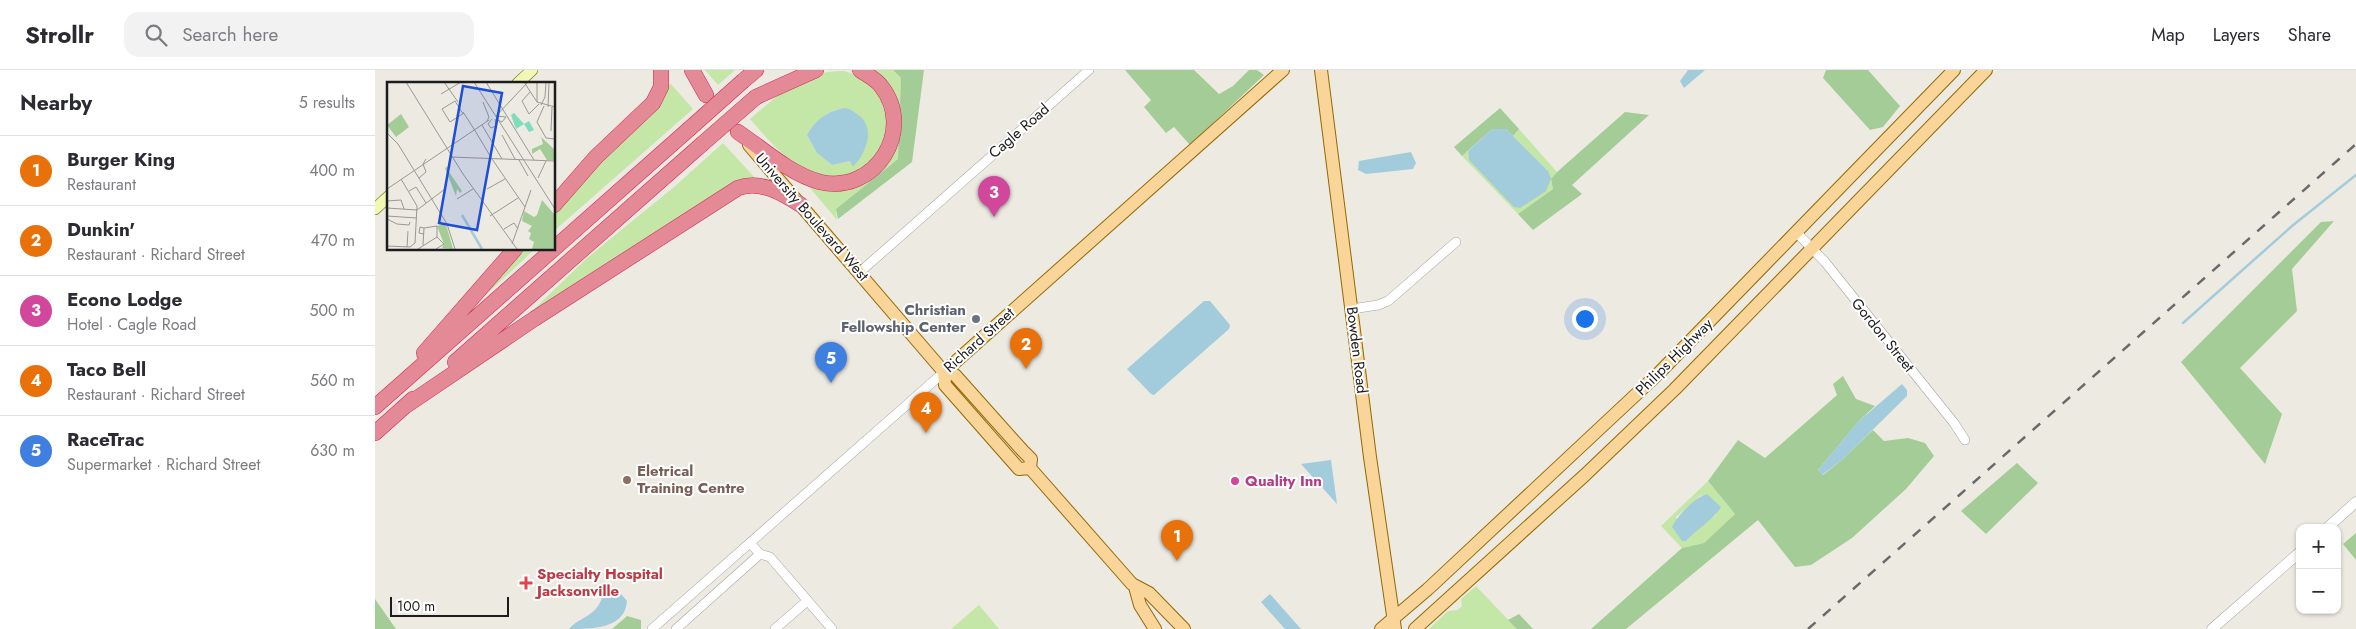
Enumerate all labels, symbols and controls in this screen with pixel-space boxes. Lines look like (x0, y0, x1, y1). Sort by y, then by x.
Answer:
search box (124, 12, 474, 57)
text: Strollr (25, 17, 94, 52)
icon: search (142, 21, 170, 49)
text: Search here (182, 21, 278, 48)
text: Map (2151, 22, 2185, 48)
text: Layers (2213, 22, 2260, 48)
text: Share (2288, 22, 2331, 48)
inset map (387, 82, 555, 250)
text: Nearby (20, 88, 92, 118)
text: 5 results (299, 91, 355, 114)
street label: Cagle Road (984, 98, 1054, 164)
text: Burger King (67, 146, 175, 173)
street label: University Boulevard West (750, 148, 874, 286)
text: 1 (32, 159, 40, 182)
text: 400 m (309, 159, 355, 182)
text: Restaurant (67, 173, 136, 196)
pin: 3 (978, 176, 1010, 217)
text: Dunkin' (67, 216, 135, 243)
text: 2 (31, 229, 41, 252)
text: 470 m (310, 229, 355, 252)
text: Restaurant · Richard Street (67, 243, 245, 266)
text: Econo Lodge (67, 286, 182, 313)
street label: Gordon Street (1846, 293, 1920, 377)
text: 3 (31, 299, 41, 322)
text: 500 m (309, 299, 355, 322)
place label: Christian Fellowship Center (841, 299, 967, 338)
street label: Richard Street (939, 302, 1020, 378)
street label: Bowden Road (1341, 305, 1373, 395)
your location (1572, 306, 1598, 332)
text: Hotel · Cagle Road (67, 313, 196, 336)
marker: Christian Fellowship Center (970, 313, 982, 325)
street label: Philips Highway (1630, 313, 1718, 401)
pin: 2 (1010, 328, 1042, 369)
pin: 5 (815, 342, 847, 383)
text: Taco Bell (67, 356, 146, 383)
text: 4 (30, 369, 42, 392)
text: 560 m (310, 369, 355, 392)
text: Restaurant · Richard Street (67, 383, 245, 406)
pin: 4 (910, 392, 942, 433)
text: RaceTrac (67, 426, 144, 453)
text: 5 (31, 439, 41, 462)
text: 630 m (310, 439, 355, 462)
text: Supermarket · Richard Street (67, 453, 260, 476)
place label: Eletrical Training Centre (637, 460, 745, 499)
place label: Quality Inn (1245, 470, 1322, 492)
marker: Eletrical Training Centre (621, 474, 633, 486)
marker: Quality Inn (1229, 475, 1241, 487)
pin: 1 (1161, 520, 1193, 561)
map controls (2296, 524, 2341, 614)
button: + (2296, 524, 2341, 569)
place label: Specialty Hospital Jacksonville (534, 563, 663, 602)
button: − (2296, 569, 2341, 614)
marker: Specialty Hospital Jacksonville (519, 576, 533, 590)
scale bar (390, 594, 509, 617)
text: 100 m (397, 596, 435, 616)

